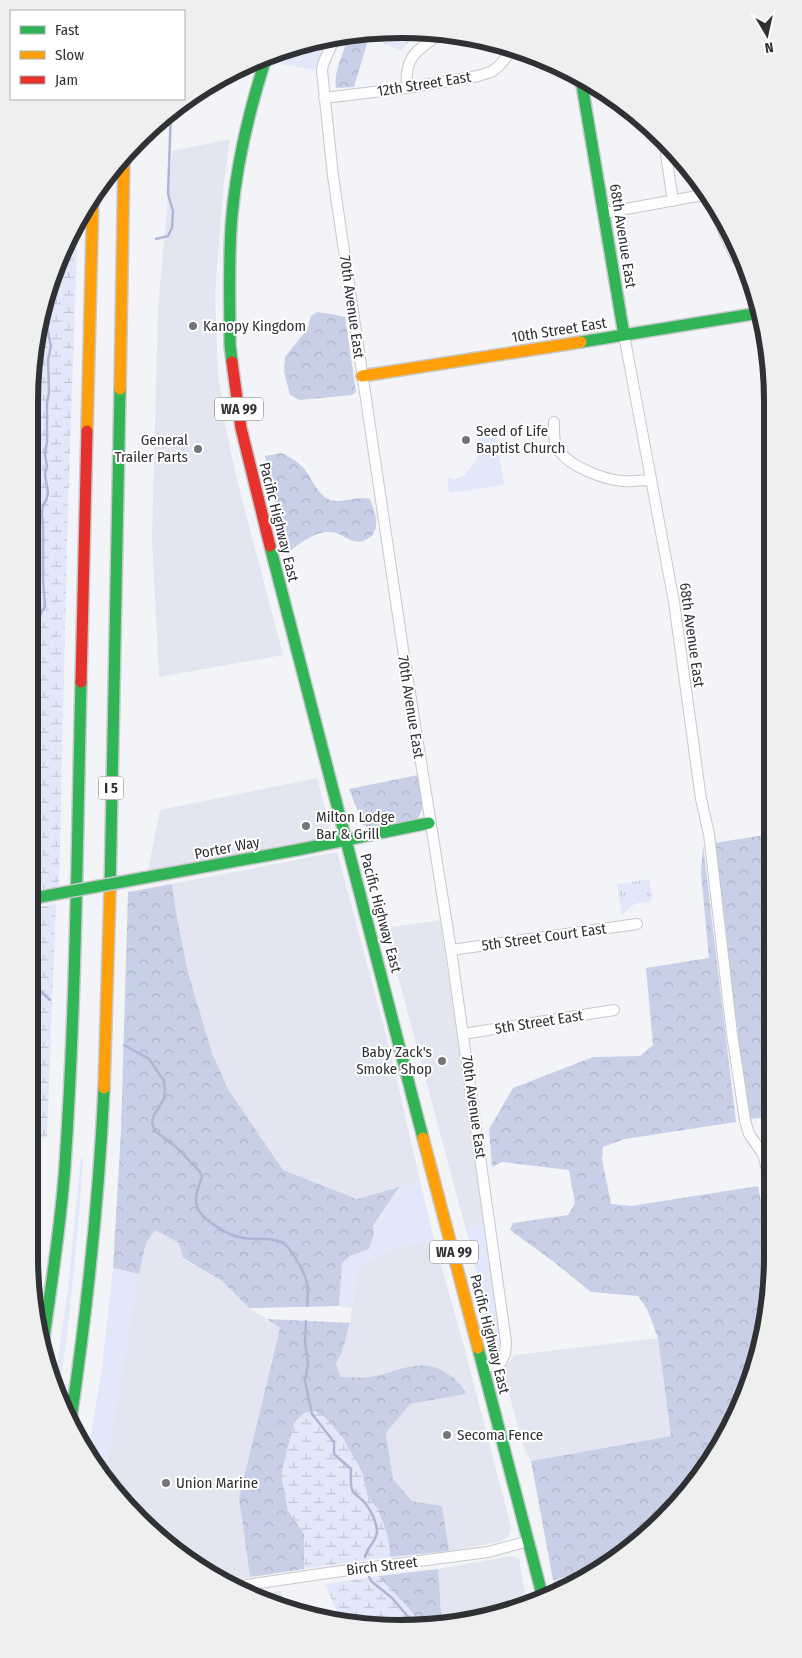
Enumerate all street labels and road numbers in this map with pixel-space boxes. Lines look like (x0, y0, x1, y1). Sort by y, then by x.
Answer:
street label: 12th Street East (376, 68, 472, 100)
street label: 68th Avenue East (606, 183, 640, 289)
street label: 70th Avenue East (336, 254, 368, 360)
street label: 10th Street East (510, 314, 608, 346)
road number: WA 99 (215, 398, 263, 420)
street label: Pacific Highway East (255, 460, 303, 584)
street label: 68th Avenue East (676, 582, 708, 688)
street label: 70th Avenue East (394, 654, 428, 760)
road number: I 5 (98, 776, 124, 800)
street label: Porter Way (193, 833, 261, 863)
street label: Pacific Highway East (356, 851, 406, 975)
street label: 5th Street Court East (481, 919, 608, 955)
street label: 5th Street East (494, 1006, 584, 1038)
street label: 70th Avenue East (458, 1054, 490, 1160)
road number: WA 99 (430, 1240, 478, 1264)
street label: Pacific Highway East (466, 1272, 514, 1396)
street label: Birch Street (345, 1553, 419, 1579)

